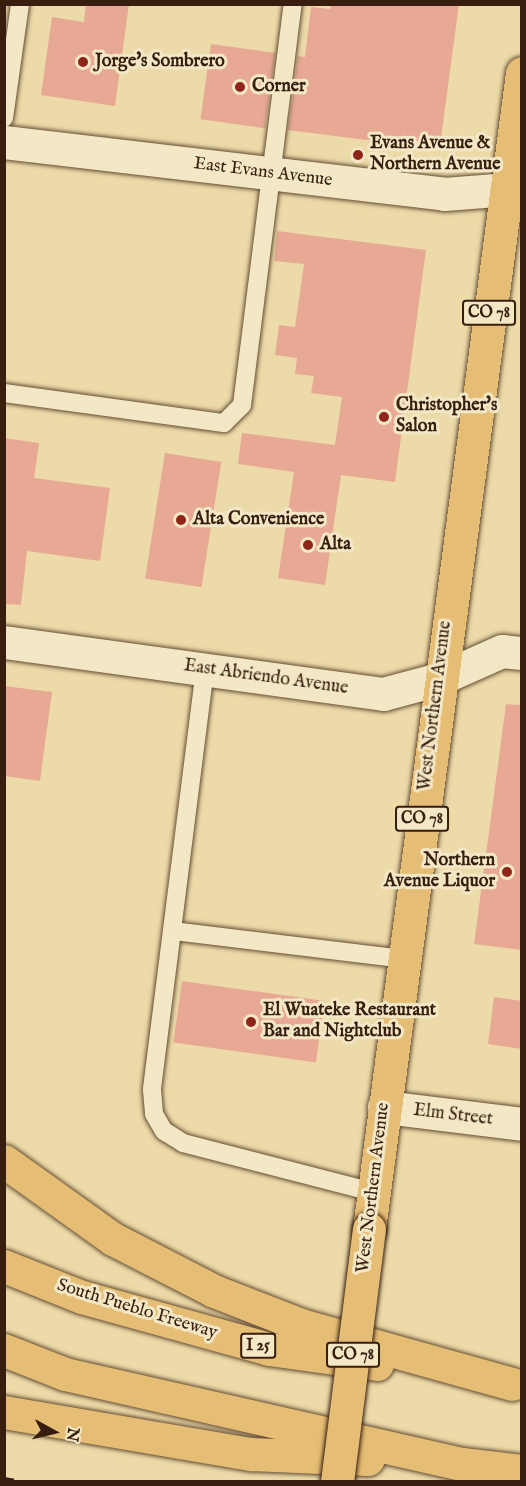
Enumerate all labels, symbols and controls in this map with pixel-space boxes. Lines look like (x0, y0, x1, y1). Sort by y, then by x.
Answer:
place label: Jorge's Sombrero (95, 51, 225, 73)
marker: Jorge's Sombrero (76, 55, 90, 69)
place label: Corner (252, 76, 306, 98)
marker: Corner (233, 80, 247, 94)
place label: Evans Avenue & Northern Avenue (370, 134, 500, 176)
marker: Evans Avenue & Northern Avenue (351, 148, 365, 162)
street label: East Evans Avenue (192, 154, 334, 192)
road number: CO 78 (462, 300, 516, 326)
place label: Christopher's Salon (396, 396, 497, 438)
marker: Christopher's Salon (377, 410, 391, 424)
place label: Alta Convenience (193, 509, 324, 531)
marker: Alta Convenience (174, 513, 188, 527)
place label: Alta (320, 534, 351, 556)
marker: Alta (301, 538, 315, 552)
street label: West Northern Avenue (415, 620, 457, 792)
street label: East Abriendo Avenue (182, 656, 350, 700)
road number: CO 78 (395, 806, 449, 832)
place label: Northern Avenue Liquor (384, 851, 495, 894)
marker: Northern Avenue Liquor (500, 865, 514, 879)
place label: El Wuateke Restaurant Bar and Nightclub (263, 1001, 436, 1044)
marker: El Wuateke Restaurant Bar and Nightclub (244, 1015, 258, 1029)
street label: Elm Street (412, 1100, 494, 1132)
street label: West Northern Avenue (353, 1102, 395, 1274)
street label: South Pueblo Freeway (54, 1275, 220, 1345)
road number: I 25 (240, 1333, 276, 1359)
road number: CO 78 (326, 1342, 380, 1368)
north arrow (24, 1402, 84, 1462)
text: N (61, 1426, 83, 1443)

